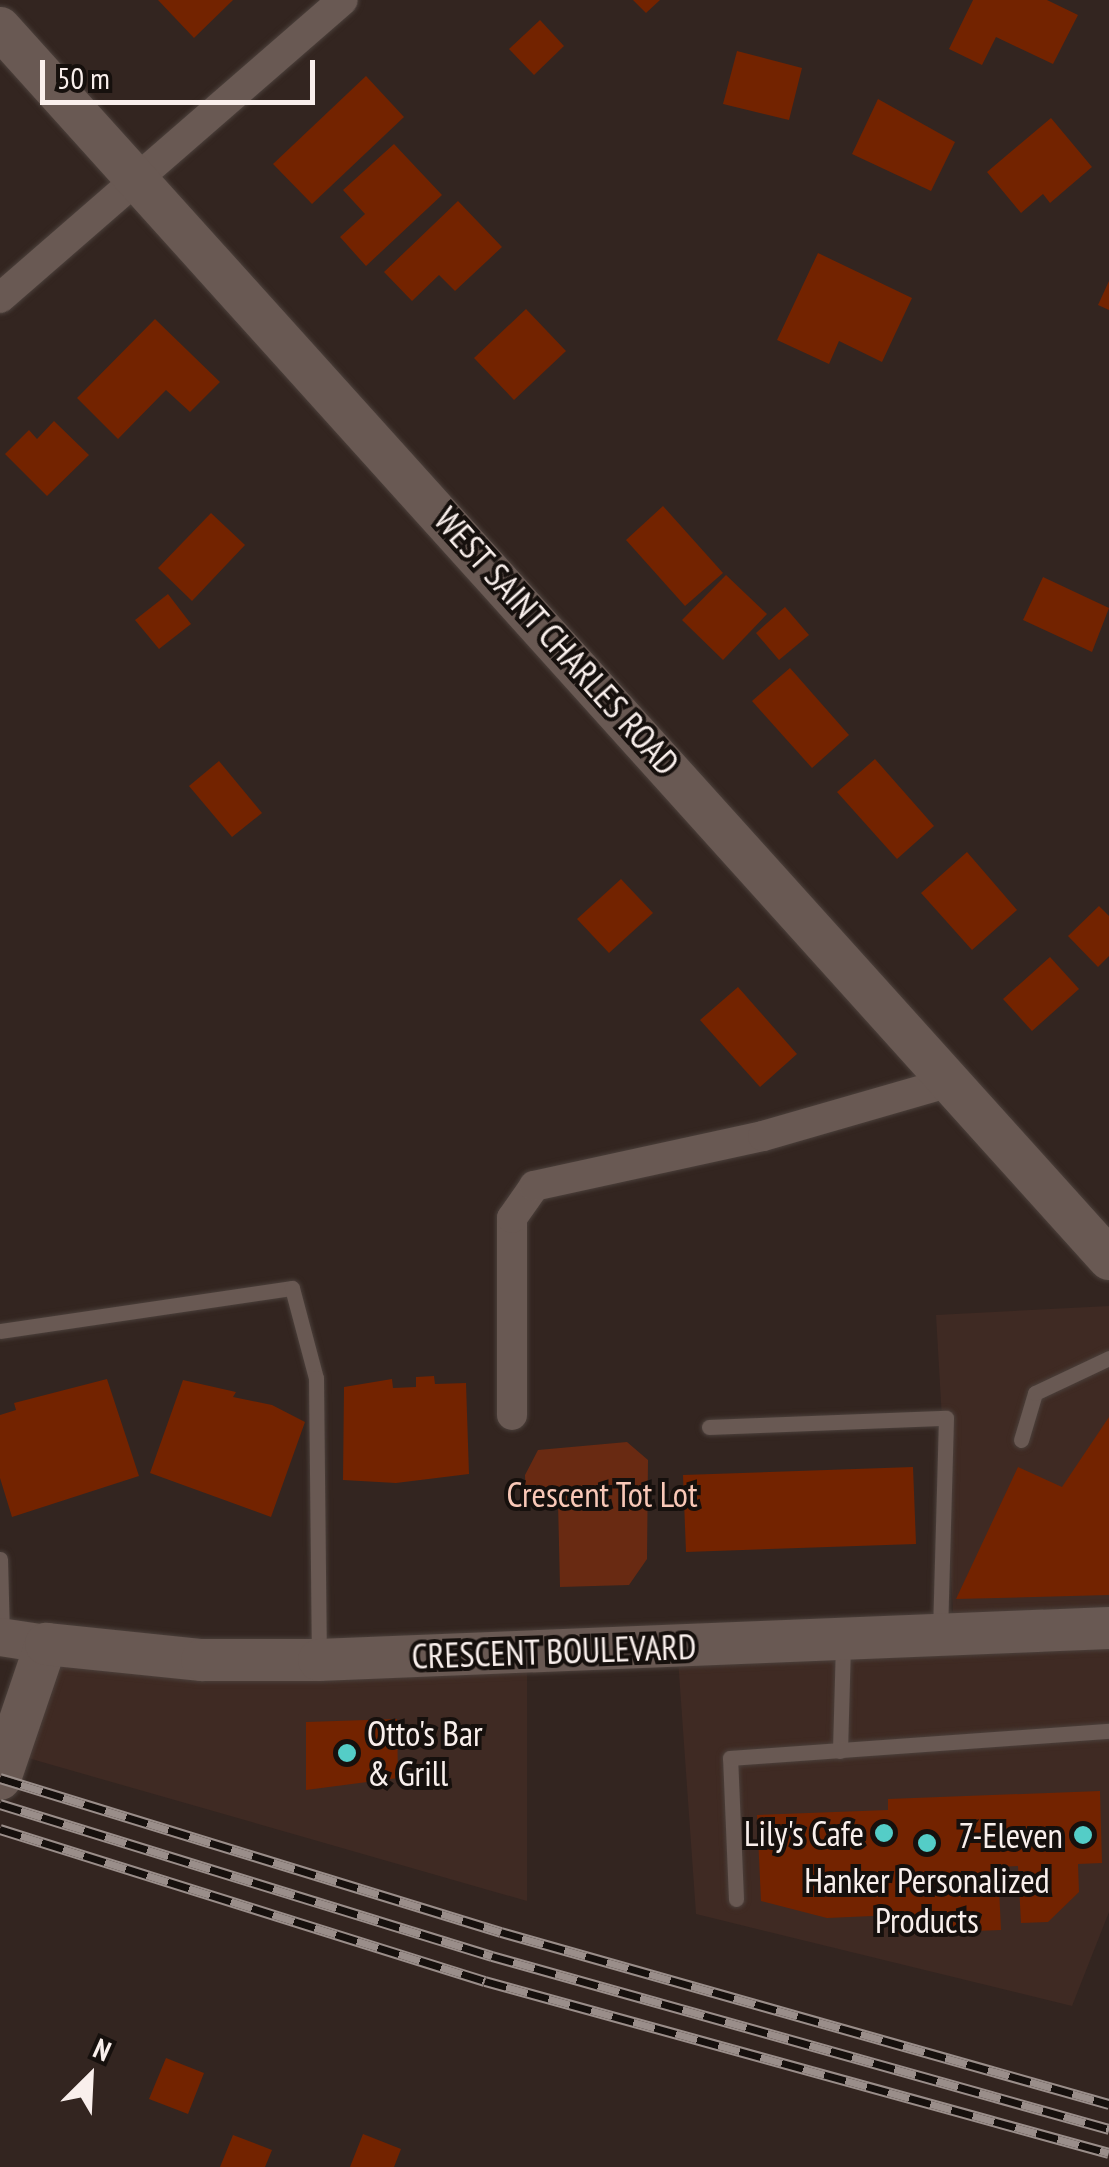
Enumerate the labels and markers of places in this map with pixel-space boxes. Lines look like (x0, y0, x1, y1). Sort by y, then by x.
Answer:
place label: Otto's Bar & Grill (367, 1712, 483, 1794)
marker: Otto's Bar & Grill (336, 1742, 358, 1764)
place label: Lily's Cafe (744, 1812, 864, 1854)
place label: 7-Eleven (958, 1814, 1063, 1856)
marker: Lily's Cafe (873, 1822, 895, 1844)
marker: 7-Eleven (1072, 1824, 1094, 1846)
marker: Hanker Personalized Products (916, 1832, 938, 1854)
place label: Hanker Personalized Products (804, 1859, 1050, 1941)

